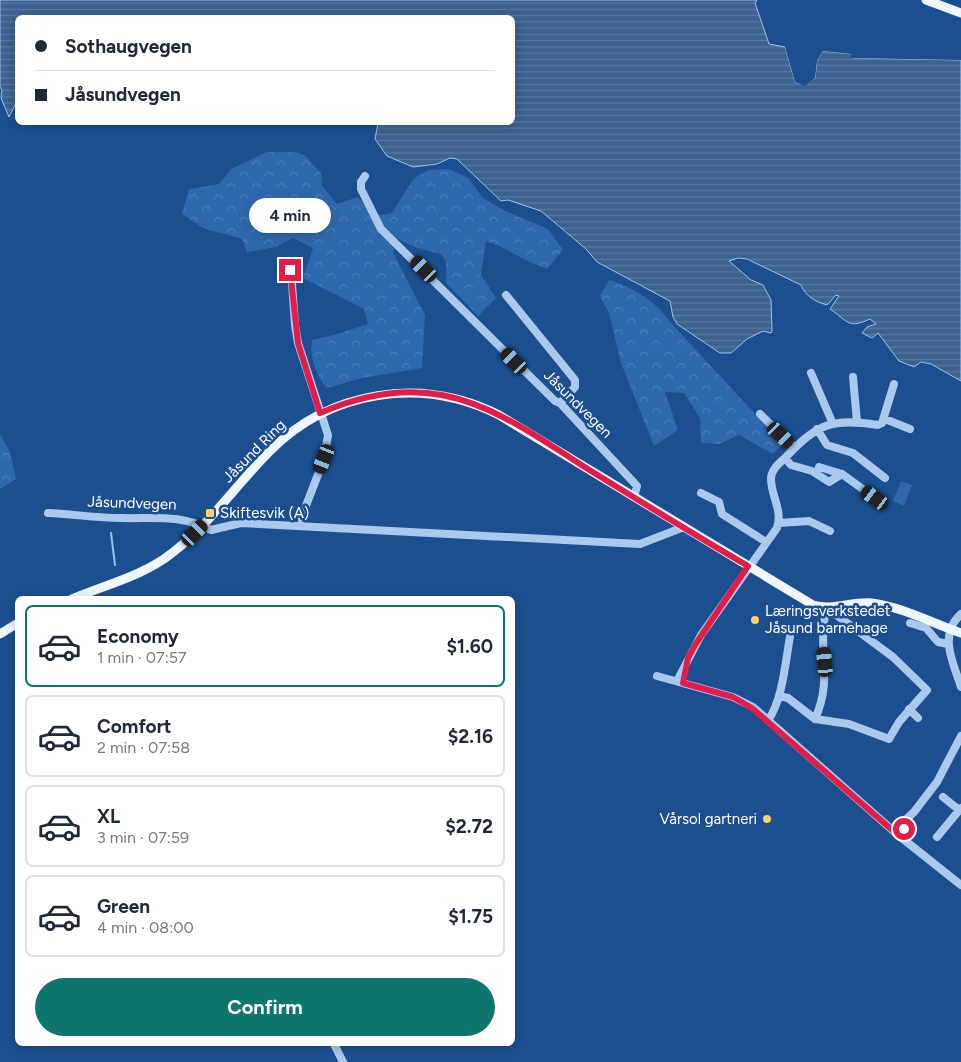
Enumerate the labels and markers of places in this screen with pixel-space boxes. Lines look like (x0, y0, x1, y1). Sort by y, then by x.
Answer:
place label: Skiftesvik (A) (220, 504, 309, 522)
marker: Skiftesvik (A) (204, 507, 216, 519)
place label: Læringsverkstedet Jåsund barnehage (765, 602, 891, 637)
marker: Læringsverkstedet Jåsund barnehage (749, 614, 761, 626)
place label: Vårsol gartneri (659, 810, 757, 828)
marker: Vårsol gartneri (761, 813, 773, 825)

